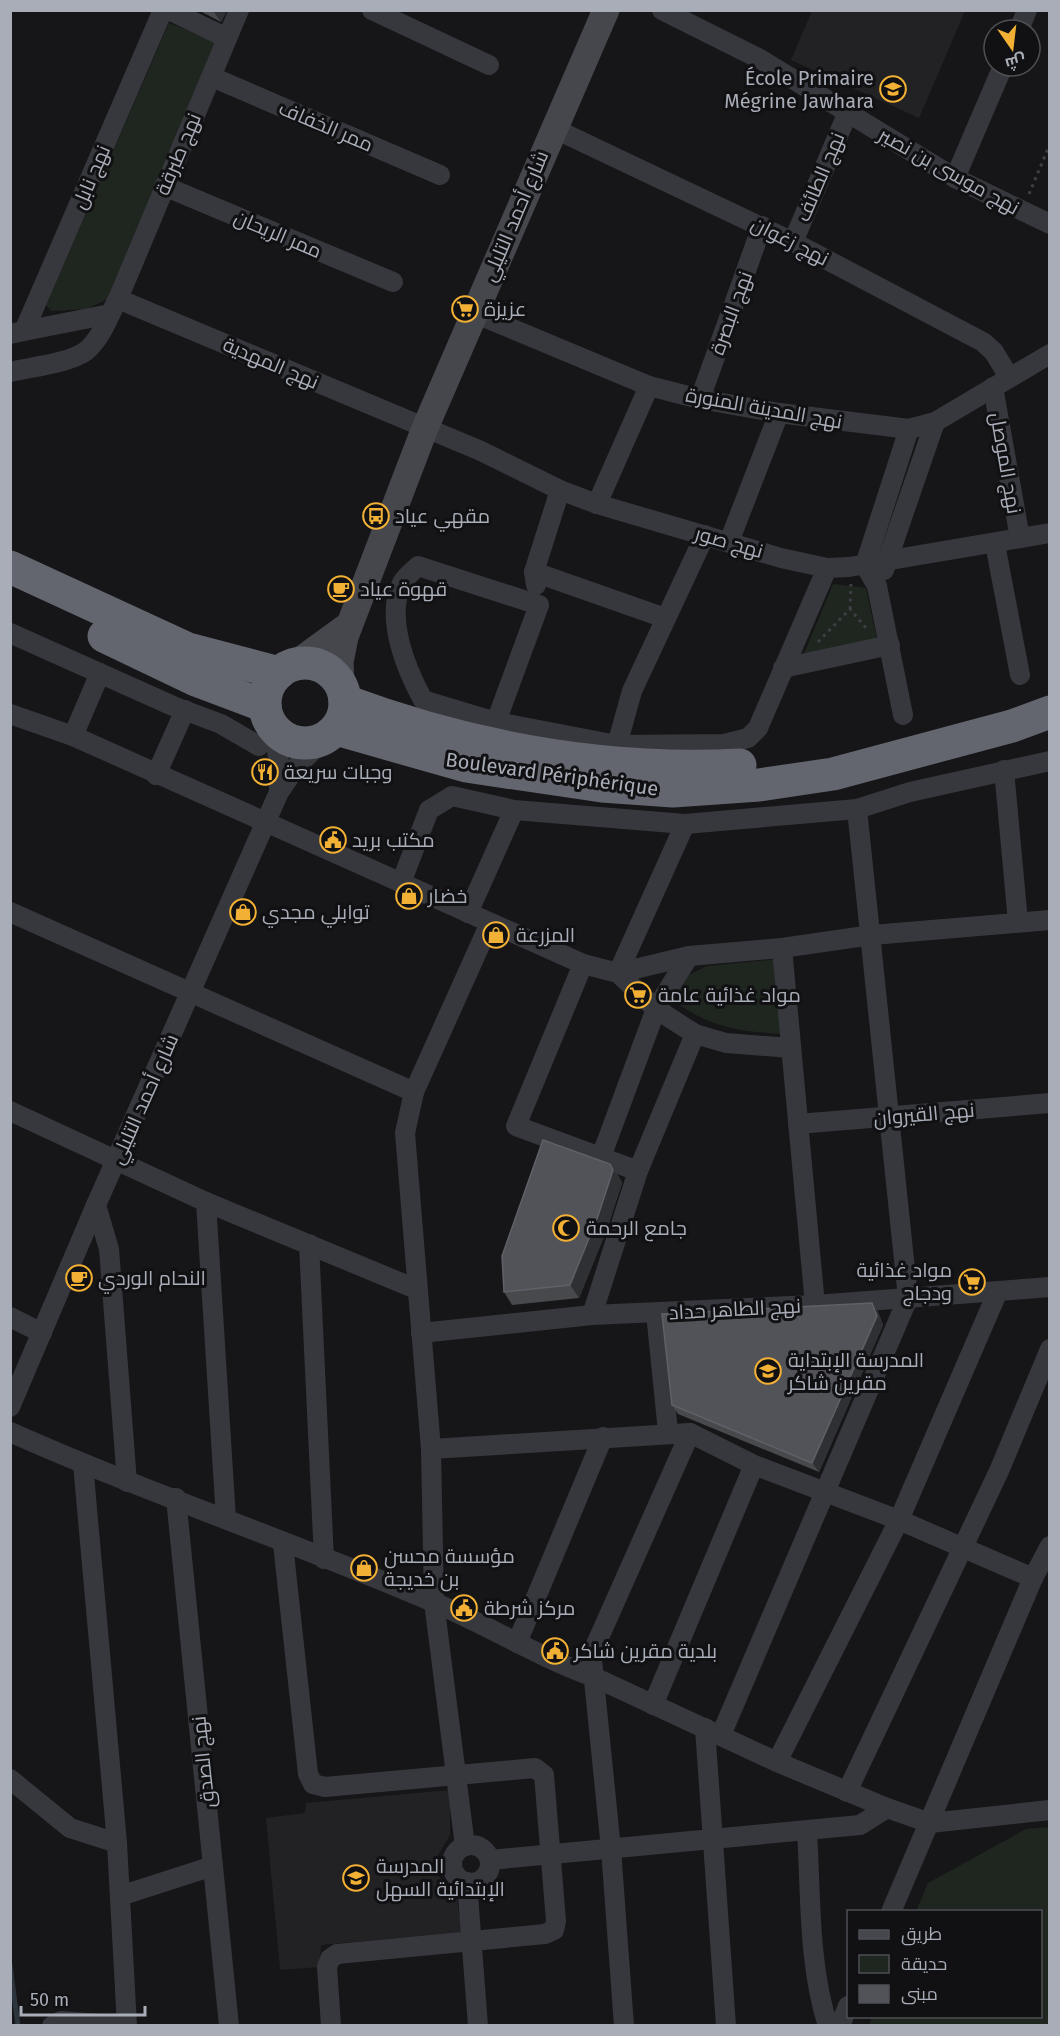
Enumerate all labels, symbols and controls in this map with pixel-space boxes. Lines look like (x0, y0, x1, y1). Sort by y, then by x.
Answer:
north arrow (982, 18, 1042, 78)
text: ش (1003, 50, 1028, 74)
place label: École Primaire Mégrine Jawhara (724, 66, 874, 113)
school or university icon: École Primaire Mégrine Jawhara (878, 74, 908, 104)
street label: ممر الخفاف (275, 95, 377, 157)
street label: نهج طبرقة (150, 109, 208, 199)
street label: نهج موسى بن نصير (873, 122, 1024, 221)
street label: نهج الطائف (790, 129, 851, 226)
street label: نهج نابل (67, 141, 117, 213)
street label: شارع أحمد التليلي (477, 147, 557, 287)
street label: ممر الريحان (230, 205, 325, 264)
street label: نهج زغوان (746, 211, 833, 272)
street label: نهج البصرة (705, 268, 759, 359)
supermarket icon: عزيزة (450, 294, 480, 324)
place label: عزيزة (484, 297, 526, 321)
street label: نهج المهدية (219, 332, 322, 396)
street label: نهج المدينة المنورة (684, 382, 844, 436)
street label: نهج الموصل (983, 410, 1027, 516)
bus stop icon: مقهي عياد (361, 501, 391, 531)
place label: مقهي عياد (395, 504, 490, 532)
street label: نهج صور (691, 521, 766, 565)
cafe icon: قهوة عياد (326, 574, 356, 604)
place label: قهوة عياد (360, 577, 447, 602)
street label: Boulevard Périphérique (444, 747, 660, 801)
restaurant icon: وجبات سريعة (250, 757, 280, 787)
place label: وجبات سريعة (284, 760, 392, 784)
public building icon: مكتب بريد (318, 825, 348, 855)
place label: مكتب بريد (352, 828, 435, 852)
shop icon: خضار (394, 881, 424, 911)
place label: خضار (427, 884, 467, 908)
shop icon: توابلي مجدي (228, 897, 258, 927)
place label: توابلي مجدي (262, 900, 370, 928)
shop icon: المزرعة (481, 920, 511, 950)
place label: المزرعة (516, 923, 575, 947)
supermarket icon: مواد غذائية عامة (623, 980, 653, 1010)
place label: مواد غذائية عامة (658, 983, 801, 1007)
street label: شارع أحمد التليلي (105, 1030, 187, 1169)
street label: نهج القيروان (872, 1098, 976, 1132)
mosque icon: جامع الرحمة (551, 1213, 581, 1243)
place label: جامع الرحمة (586, 1216, 687, 1242)
place label: مواد غذائية ودجاج (857, 1258, 952, 1307)
cafe icon: النحام الوردي (64, 1263, 94, 1293)
place label: النحام الوردي (98, 1266, 206, 1294)
supermarket icon: مواد غذائية ودجاج (957, 1267, 987, 1297)
street label: نهج الطاهر حداد (668, 1294, 802, 1326)
place label: المدرسة الإبتداية مقرين شاكر (787, 1348, 924, 1396)
school or university icon: المدرسة الإبتداية مقرين شاكر (753, 1356, 783, 1386)
place label: مؤسسة محسن بن خديجة (384, 1544, 515, 1592)
shop icon: مؤسسة محسن بن خديجة (349, 1553, 379, 1583)
public building icon: مركز شرطة (449, 1593, 479, 1623)
place label: مركز شرطة (484, 1596, 575, 1620)
public building icon: بلدية مقرين شاكر (540, 1636, 570, 1666)
place label: بلدية مقرين شاكر (573, 1639, 717, 1664)
street label: نهج الصدق (186, 1715, 222, 1809)
place label: المدرسة الإبتدائية السهل (376, 1854, 505, 1902)
school or university icon: المدرسة الإبتدائية السهل (341, 1863, 371, 1893)
legend (847, 1910, 1042, 2018)
text: طريق (901, 1923, 942, 1946)
text: حديقة (901, 1953, 947, 1975)
scale bar (21, 1979, 146, 2017)
text: مبنى (901, 1983, 938, 2005)
text: 50 m (30, 1989, 69, 2011)

